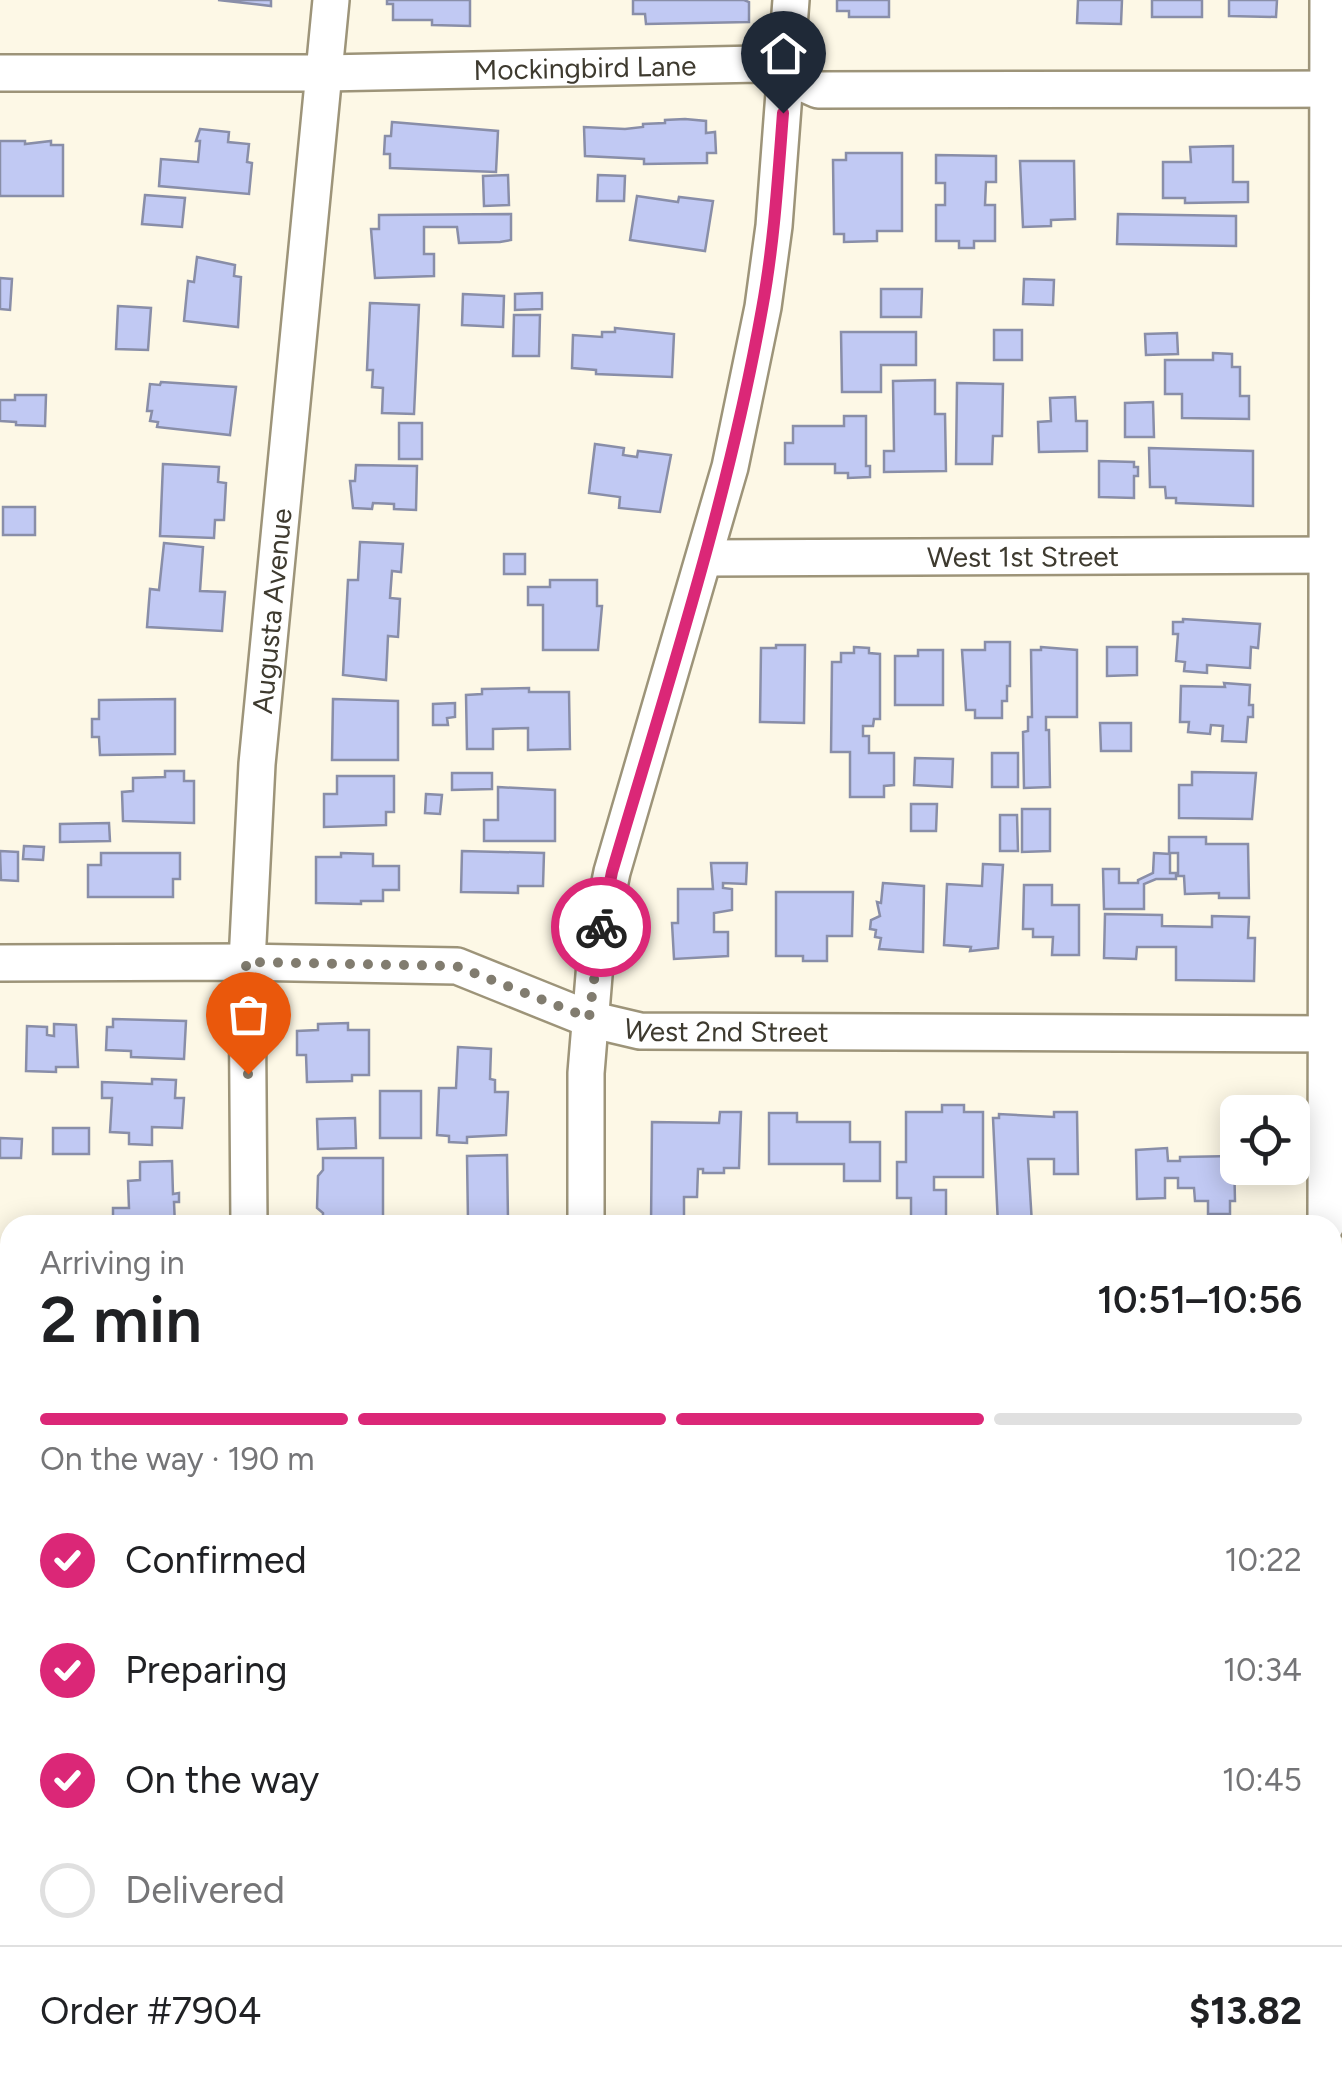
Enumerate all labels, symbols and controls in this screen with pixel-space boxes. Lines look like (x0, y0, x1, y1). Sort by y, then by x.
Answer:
pin (741, 11, 826, 114)
icon: home (756, 26, 811, 81)
street label: Mockingbird Lane (473, 48, 697, 87)
street label: Augusta Avenue (245, 507, 299, 715)
street label: West 1st Street (927, 539, 1119, 574)
courier (551, 877, 651, 977)
icon: bike (574, 900, 629, 955)
pin (206, 972, 291, 1075)
icon: bag (221, 987, 276, 1042)
street label: West 2nd Street (621, 1011, 829, 1050)
map controls (1220, 1095, 1310, 1185)
button: locate (1220, 1095, 1310, 1185)
text: Arriving in (40, 1244, 185, 1282)
text: 10:51–10:56 (1097, 1277, 1302, 1323)
text: 2 min (40, 1280, 202, 1358)
text: On the way · 190 m (40, 1440, 314, 1478)
icon: check (40, 1533, 95, 1588)
text: Confirmed (125, 1537, 307, 1583)
text: 10:22 (1224, 1541, 1302, 1579)
icon: check (40, 1643, 95, 1698)
text: Preparing (125, 1647, 287, 1693)
text: 10:34 (1223, 1651, 1302, 1689)
icon: check (40, 1753, 95, 1808)
text: On the way (125, 1757, 319, 1803)
text: 10:45 (1222, 1761, 1302, 1799)
text: Delivered (125, 1867, 285, 1913)
text: Order #7904 (40, 1988, 261, 2034)
text: $13.82 (1189, 1988, 1302, 2034)

